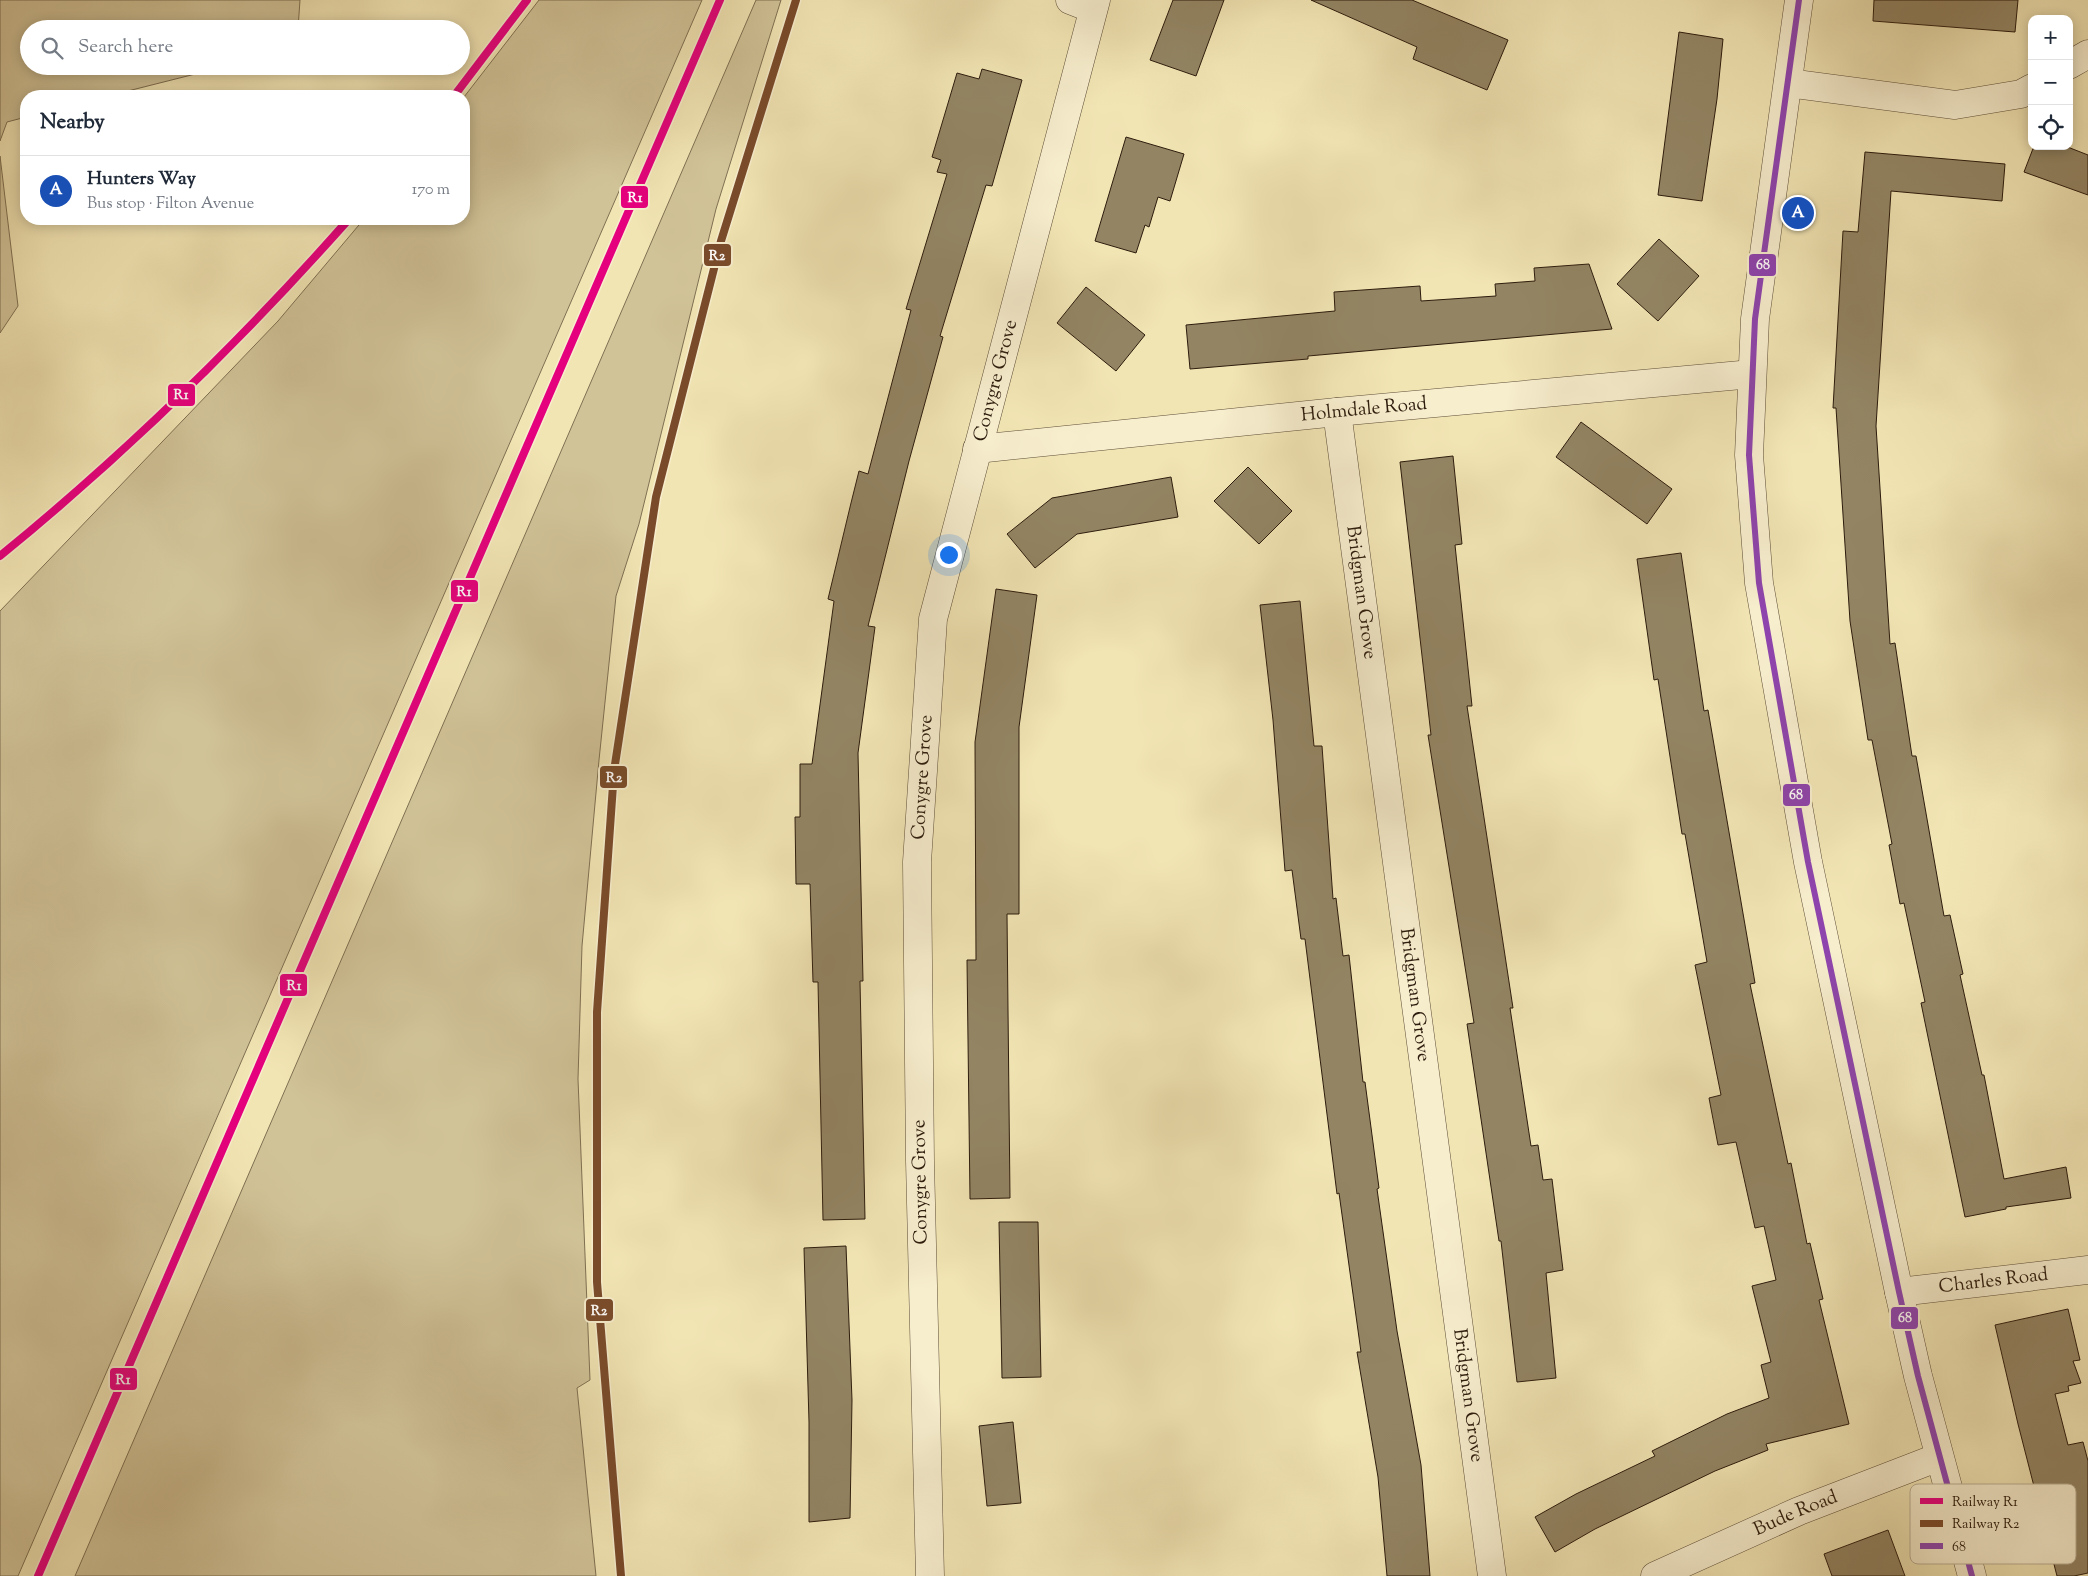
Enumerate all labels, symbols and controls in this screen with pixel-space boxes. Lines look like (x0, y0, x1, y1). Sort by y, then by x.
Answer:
map controls (2028, 15, 2073, 150)
button: + (2028, 15, 2073, 60)
search box (20, 20, 470, 75)
icon: search (38, 34, 66, 62)
text: Search here (78, 34, 173, 61)
button: − (2028, 60, 2073, 105)
button: locate (2028, 105, 2073, 150)
text: Nearby (40, 108, 105, 138)
text: Hunters Way (87, 166, 196, 193)
text: A (50, 179, 63, 202)
text: 170 m (412, 179, 450, 202)
line badge: R1 (620, 185, 649, 209)
text: R1 (628, 189, 643, 209)
text: Bus stop · Filton Avenue (87, 193, 254, 216)
pin: A (1782, 194, 1814, 232)
line badge: R2 (703, 243, 732, 267)
text: R2 (709, 247, 726, 267)
line badge: 68 (1748, 253, 1777, 277)
text: 68 (1756, 256, 1770, 276)
street label: Conygre Grove (967, 317, 1025, 445)
line badge: R1 (167, 383, 196, 407)
text: R1 (174, 386, 189, 406)
street label: Holmdale Road (1300, 390, 1428, 429)
street label: Bridgman Grove (1339, 524, 1383, 661)
your location (936, 542, 962, 568)
line badge: R1 (450, 579, 479, 603)
text: R1 (457, 583, 472, 603)
street label: Conygre Grove (905, 714, 940, 841)
line badge: R2 (599, 765, 628, 789)
text: R2 (606, 769, 623, 789)
line badge: 68 (1782, 783, 1811, 807)
text: 68 (1789, 786, 1803, 806)
street label: Bridgman Grove (1392, 926, 1437, 1064)
line badge: R1 (279, 973, 308, 997)
text: R1 (287, 977, 302, 997)
street label: Conygre Grove (906, 1119, 936, 1245)
street label: Charles Road (1937, 1261, 2050, 1301)
line badge: R2 (585, 1298, 614, 1322)
text: R2 (591, 1302, 608, 1322)
line badge: 68 (1890, 1306, 1919, 1330)
text: 68 (1898, 1309, 1912, 1329)
street label: Bridgman Grove (1446, 1327, 1490, 1464)
line badge: R1 (109, 1367, 138, 1391)
text: R1 (116, 1371, 131, 1391)
street label: Bude Road (1749, 1484, 1842, 1543)
legend (1910, 1484, 2076, 1564)
text: Railway R1 (1952, 1493, 2018, 1513)
text: Railway R2 (1952, 1515, 2020, 1535)
text: 68 (1952, 1538, 1966, 1558)

